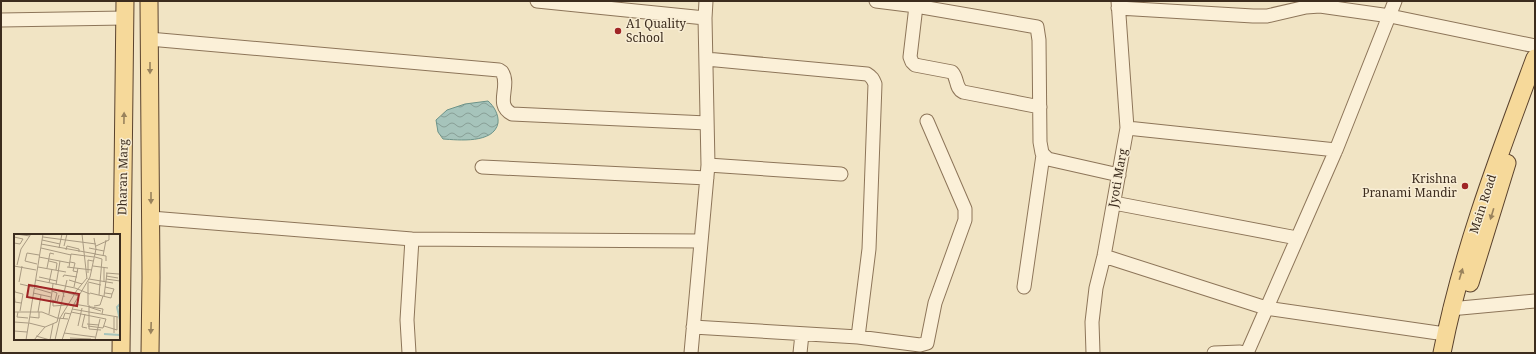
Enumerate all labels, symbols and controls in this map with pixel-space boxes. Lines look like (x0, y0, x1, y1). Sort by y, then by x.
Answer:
place label: A1 Quality School (626, 15, 686, 46)
marker: A1 Quality School (613, 26, 623, 36)
one-way arrow (147, 62, 153, 75)
one-way arrow (121, 111, 127, 124)
street label: Dharan Marg (113, 138, 132, 215)
street label: Jyoti Marg (1104, 147, 1131, 210)
place label: Krishna Pranami Mandir (1362, 170, 1457, 201)
street label: Main Road (1465, 171, 1500, 236)
marker: Krishna Pranami Mandir (1460, 181, 1470, 191)
one-way arrow (148, 192, 154, 205)
one-way arrow (1489, 208, 1495, 220)
inset map (14, 234, 120, 340)
one-way arrow (1458, 268, 1464, 280)
one-way arrow (148, 322, 154, 335)

